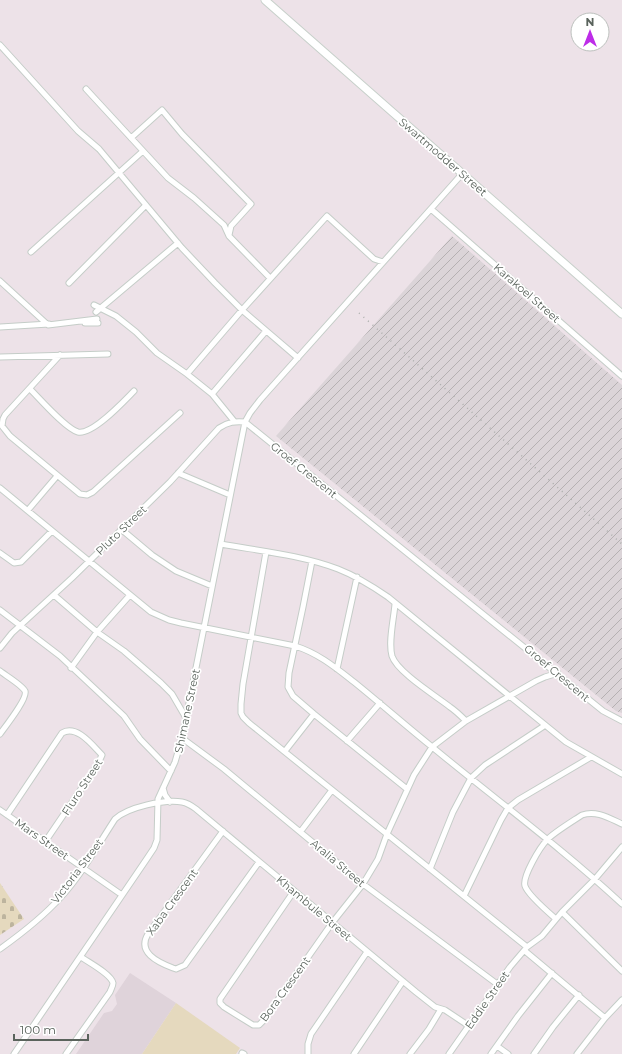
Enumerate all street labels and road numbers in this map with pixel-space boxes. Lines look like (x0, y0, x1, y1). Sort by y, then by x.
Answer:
street label: Swartmodder Street (396, 115, 490, 199)
street label: Karakoel Street (491, 260, 564, 326)
street label: Groef Crescent (268, 439, 341, 501)
street label: Pluto Street (93, 502, 150, 558)
street label: Groef Crescent (521, 641, 593, 705)
street label: Shimane Street (171, 667, 203, 754)
street label: Fluro Street (59, 756, 106, 818)
street label: Mars Street (12, 815, 72, 863)
street label: Victoria Street (48, 835, 106, 906)
street label: Aralia Street (308, 836, 369, 890)
street label: Xaba Crescent (143, 865, 201, 938)
street label: Khambule Street (273, 872, 355, 944)
street label: Bora Crescent (257, 953, 314, 1024)
street label: Eddie Street (462, 968, 513, 1032)

